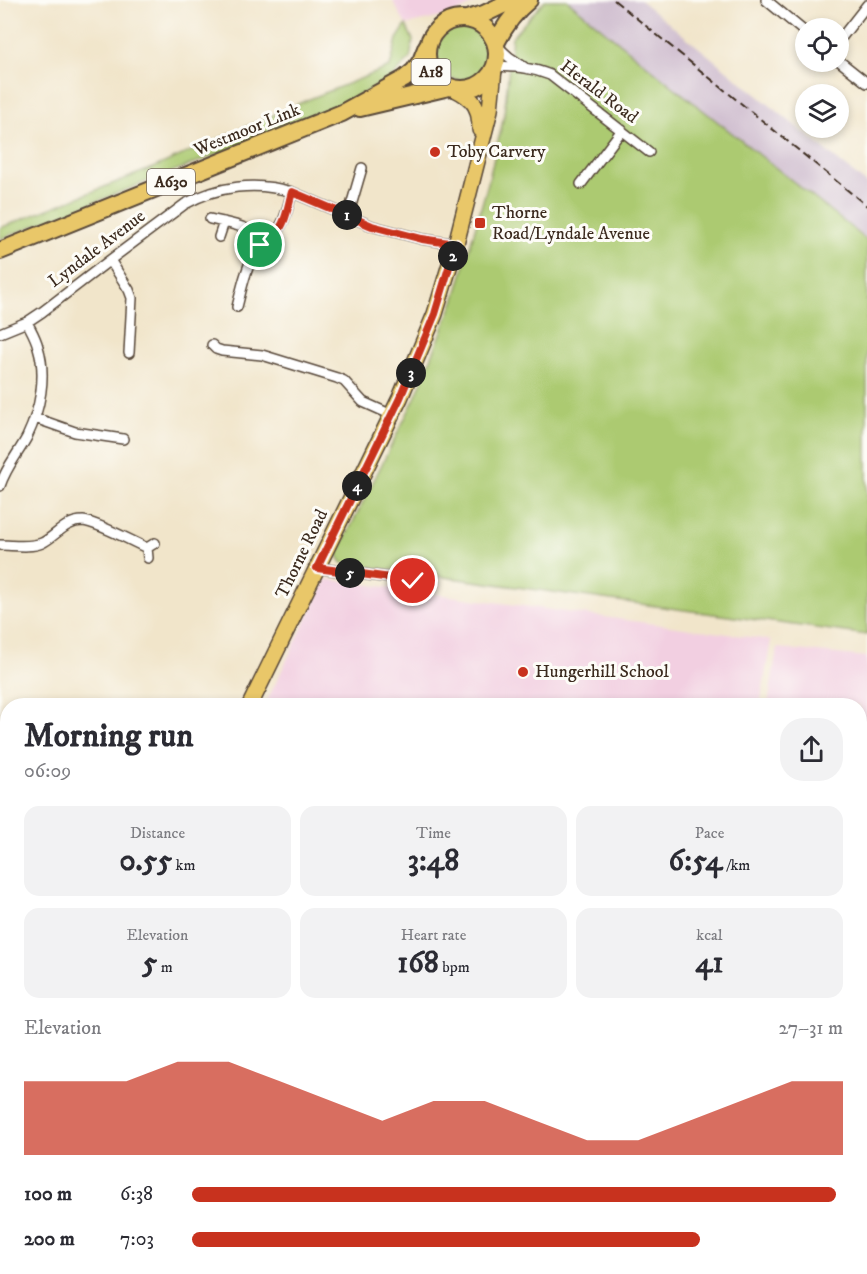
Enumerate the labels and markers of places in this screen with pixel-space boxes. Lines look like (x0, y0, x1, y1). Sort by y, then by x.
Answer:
place label: Toby Carvery (447, 141, 546, 163)
marker: Toby Carvery (428, 145, 442, 159)
pin: 1 (332, 200, 362, 230)
place label: Thorne Road/Lyndale Avenue (492, 202, 650, 245)
marker: Thorne Road/Lyndale Avenue (473, 216, 487, 230)
pin (234, 219, 285, 270)
pin: 2 (438, 241, 468, 271)
pin: 3 (396, 358, 426, 388)
pin: 4 (342, 471, 372, 501)
pin (387, 555, 438, 606)
pin: 5 (335, 558, 365, 588)
place label: Hungerhill School (535, 661, 670, 683)
marker: Hungerhill School (516, 665, 530, 679)

